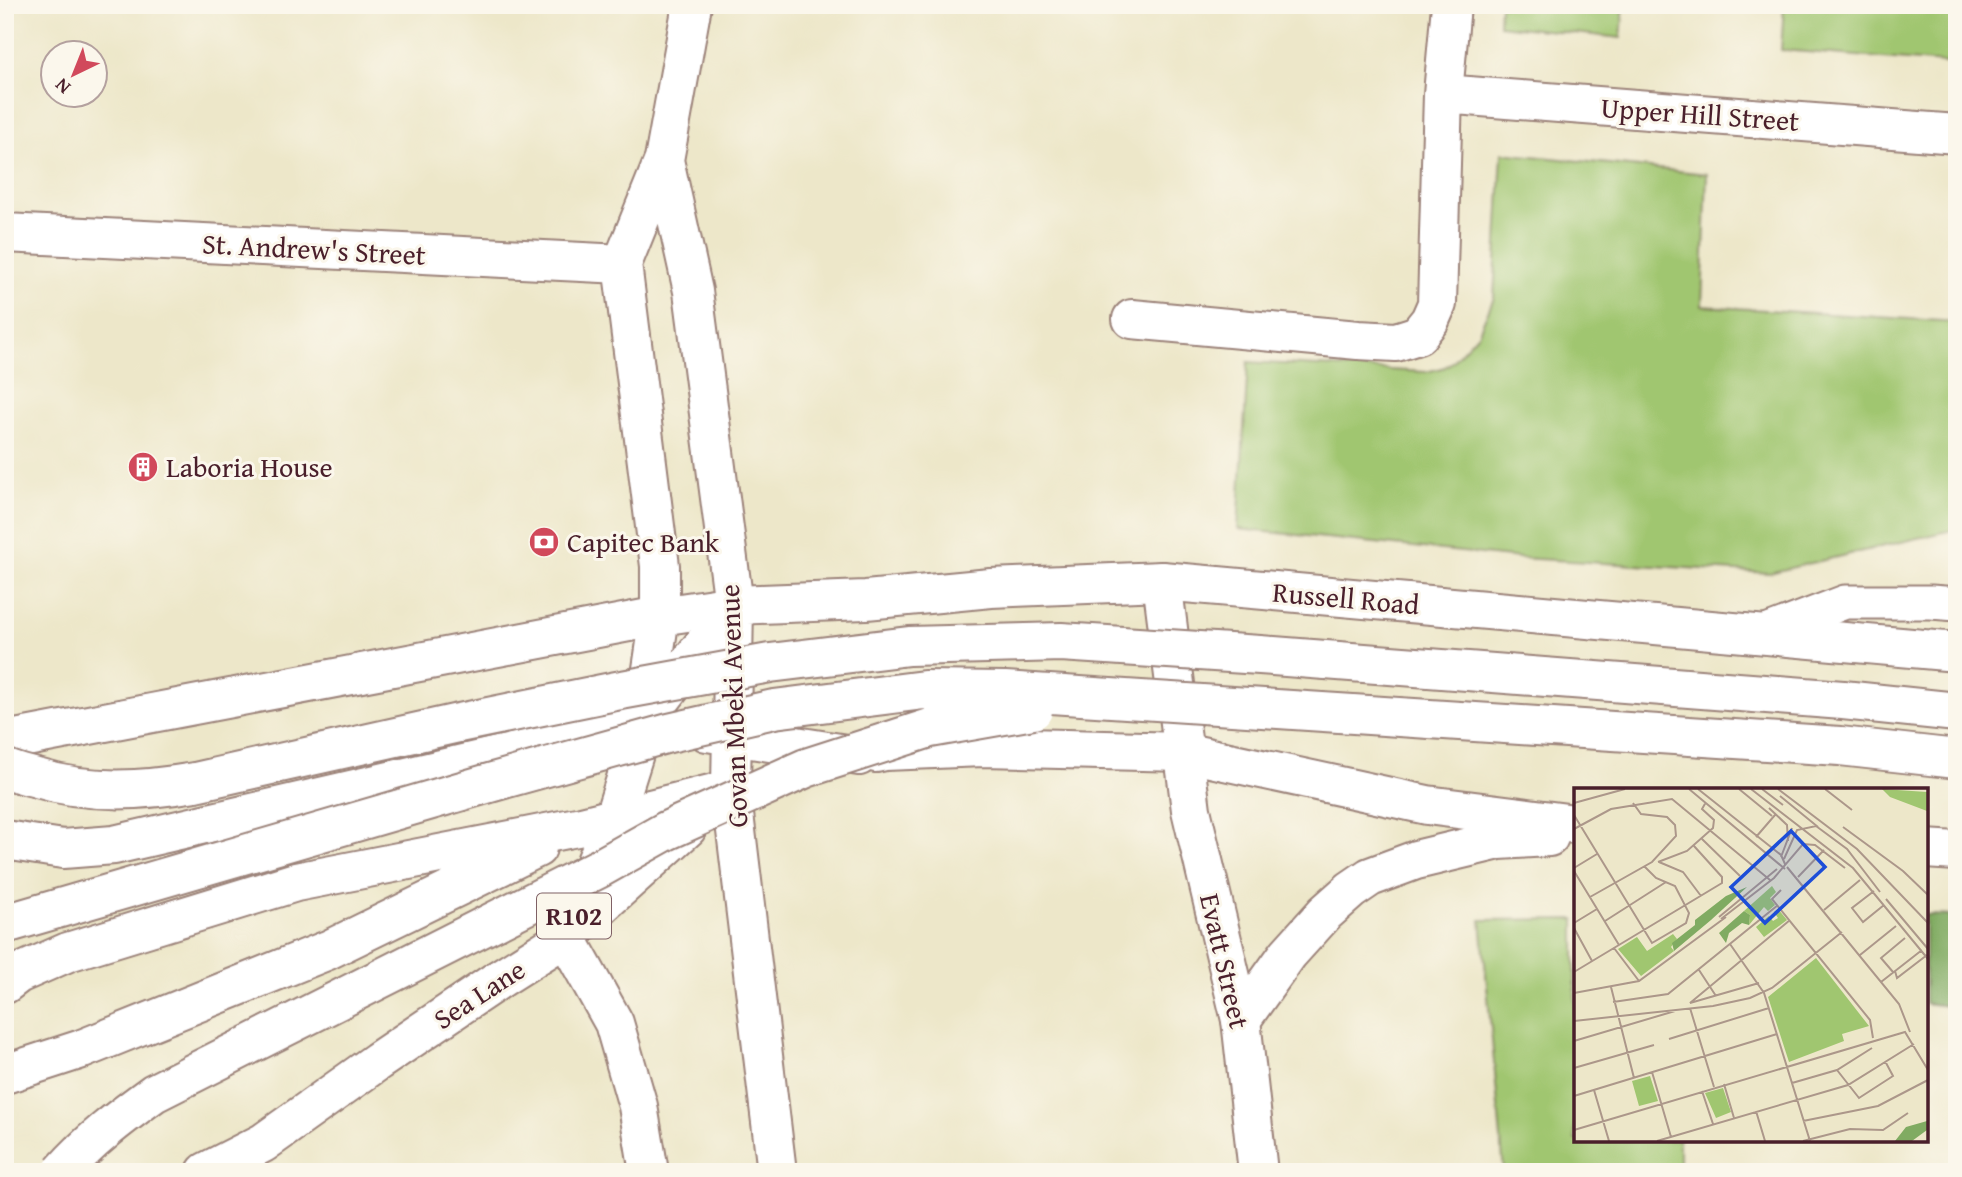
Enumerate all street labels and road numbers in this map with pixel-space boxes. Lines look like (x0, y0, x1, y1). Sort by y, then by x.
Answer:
street label: Upper Hill Street (1600, 86, 1801, 141)
street label: St. Andrew's Street (201, 222, 427, 275)
street label: Russell Road (1271, 571, 1421, 624)
street label: Govan Mbeki Avenue (708, 584, 757, 828)
street label: Evatt Street (1190, 889, 1261, 1033)
road number: R102 (537, 894, 611, 939)
street label: Sea Lane (425, 949, 533, 1039)

